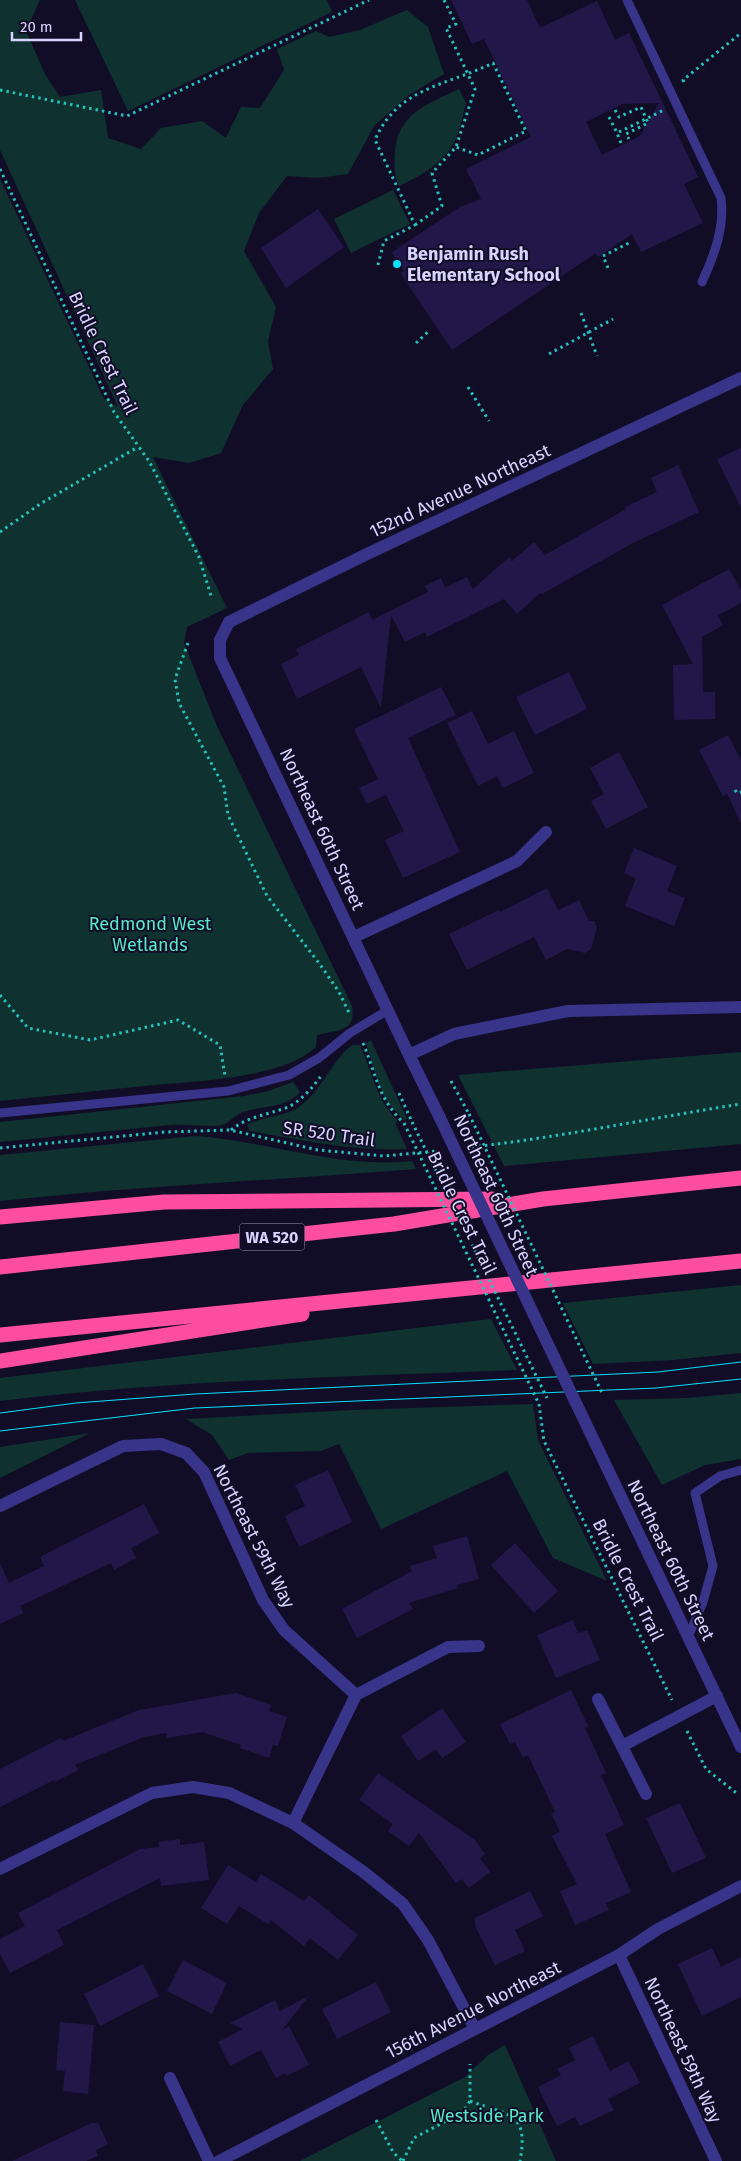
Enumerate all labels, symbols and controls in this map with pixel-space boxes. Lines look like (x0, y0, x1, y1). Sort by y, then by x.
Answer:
scale bar (12, 10, 81, 42)
text: 20 m (20, 18, 53, 36)
place label: Benjamin Rush Elementary School (407, 243, 561, 286)
marker: Benjamin Rush Elementary School (391, 258, 403, 270)
street label: Bridle Crest Trail (64, 288, 142, 418)
street label: 152nd Avenue Northeast (366, 439, 554, 543)
street label: Northeast 60th Street (275, 745, 369, 914)
park label: Redmond West Wetlands (89, 913, 212, 956)
street label: Northeast 60th Street (449, 1111, 543, 1280)
street label: SR 520 Trail (281, 1117, 377, 1151)
street label: Bridle Crest Trail (423, 1148, 501, 1278)
road number: WA 520 (240, 1224, 304, 1250)
street label: Northeast 59th Way (208, 1460, 300, 1612)
street label: Northeast 60th Street (623, 1476, 720, 1644)
street label: Bridle Crest Trail (588, 1515, 668, 1645)
street label: 156th Avenue Northeast (382, 1956, 565, 2064)
street label: Northeast 59th Way (640, 1974, 727, 2127)
park label: Westside Park (430, 2105, 545, 2127)

